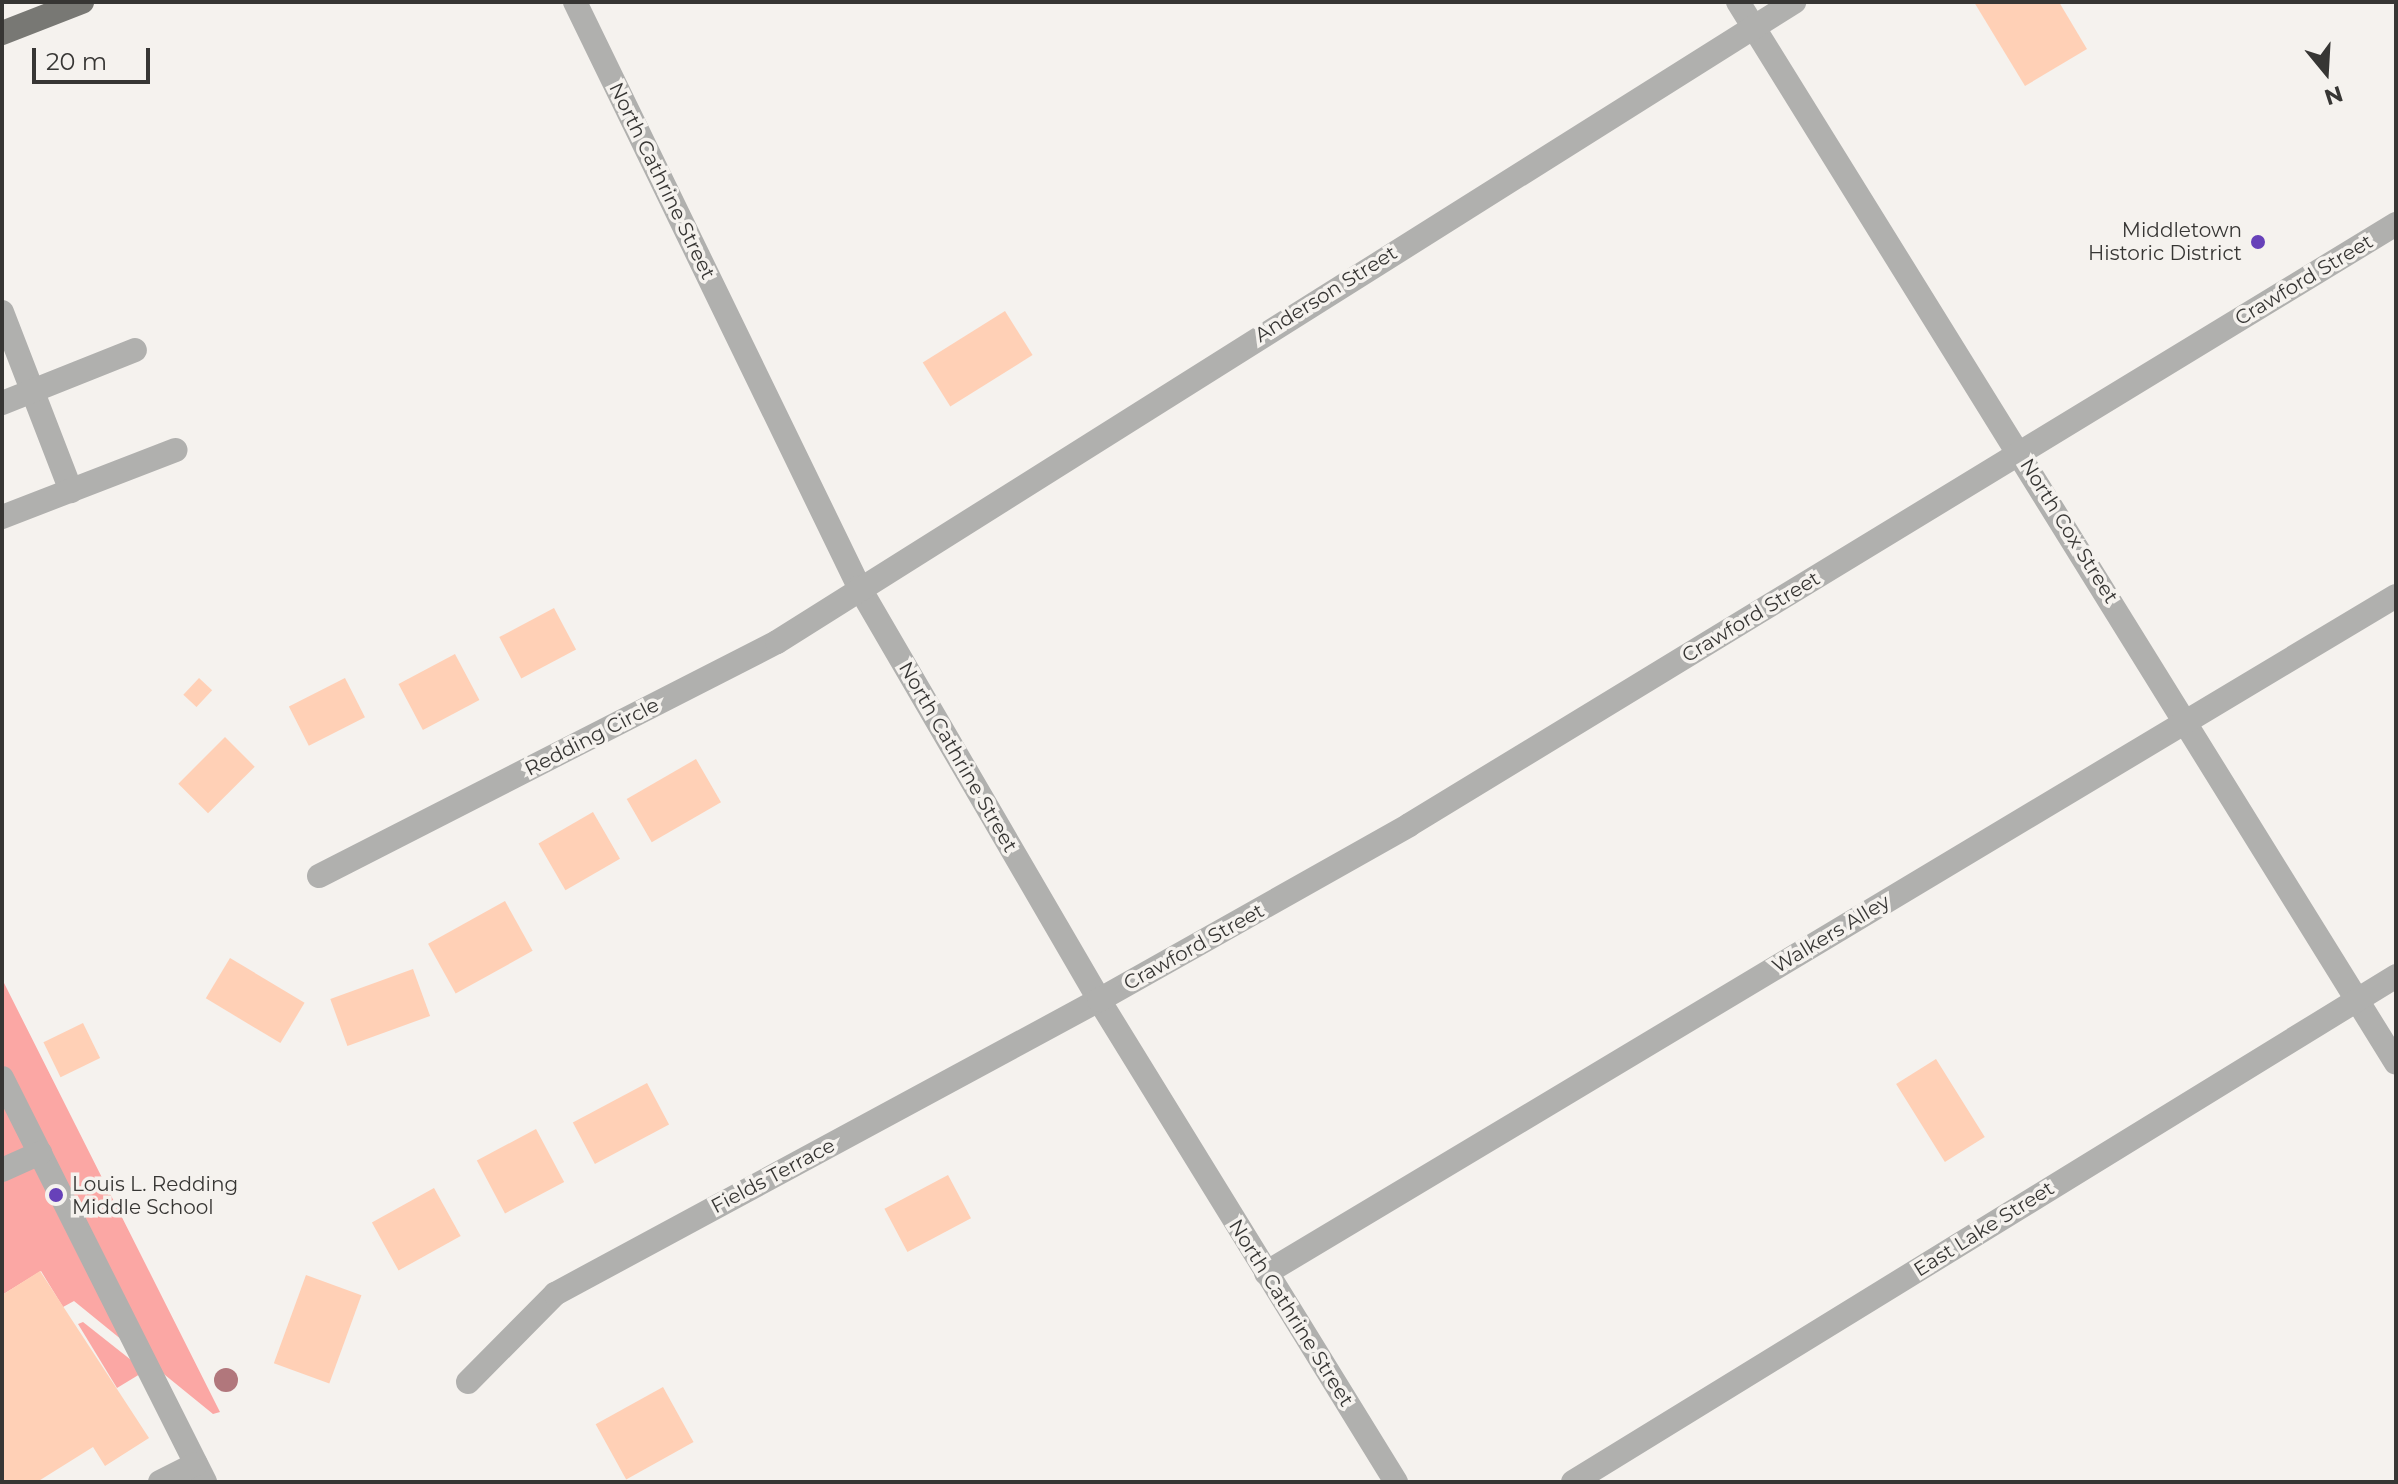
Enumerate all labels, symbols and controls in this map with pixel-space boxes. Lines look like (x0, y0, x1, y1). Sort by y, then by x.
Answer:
scale bar (36, 32, 154, 82)
north arrow (2286, 32, 2366, 112)
text: 20 m (46, 47, 107, 76)
street label: North Cathrine Street (604, 79, 720, 283)
text: N (2321, 80, 2346, 111)
place label: Middletown Historic District (2088, 218, 2242, 265)
street label: Crawford Street (2231, 229, 2377, 331)
marker: Middletown Historic District (2249, 233, 2267, 251)
street label: Anderson Street (1251, 241, 1401, 347)
street label: North Cox Street (2015, 454, 2123, 608)
street label: Crawford Street (1678, 566, 1824, 668)
street label: North Cathrine Street (894, 657, 1022, 857)
street label: Redding Circle (521, 693, 663, 781)
street label: Walkers Alley (1768, 890, 1894, 978)
street label: Crawford Street (1120, 899, 1268, 995)
street label: Fields Terrace (707, 1133, 839, 1219)
place label: Louis L. Redding Middle School (72, 1172, 238, 1219)
street label: East Lake Street (1909, 1176, 2059, 1282)
marker: Louis L. Redding Middle School (47, 1186, 65, 1204)
street label: North Cathrine Street (1224, 1215, 1358, 1411)

